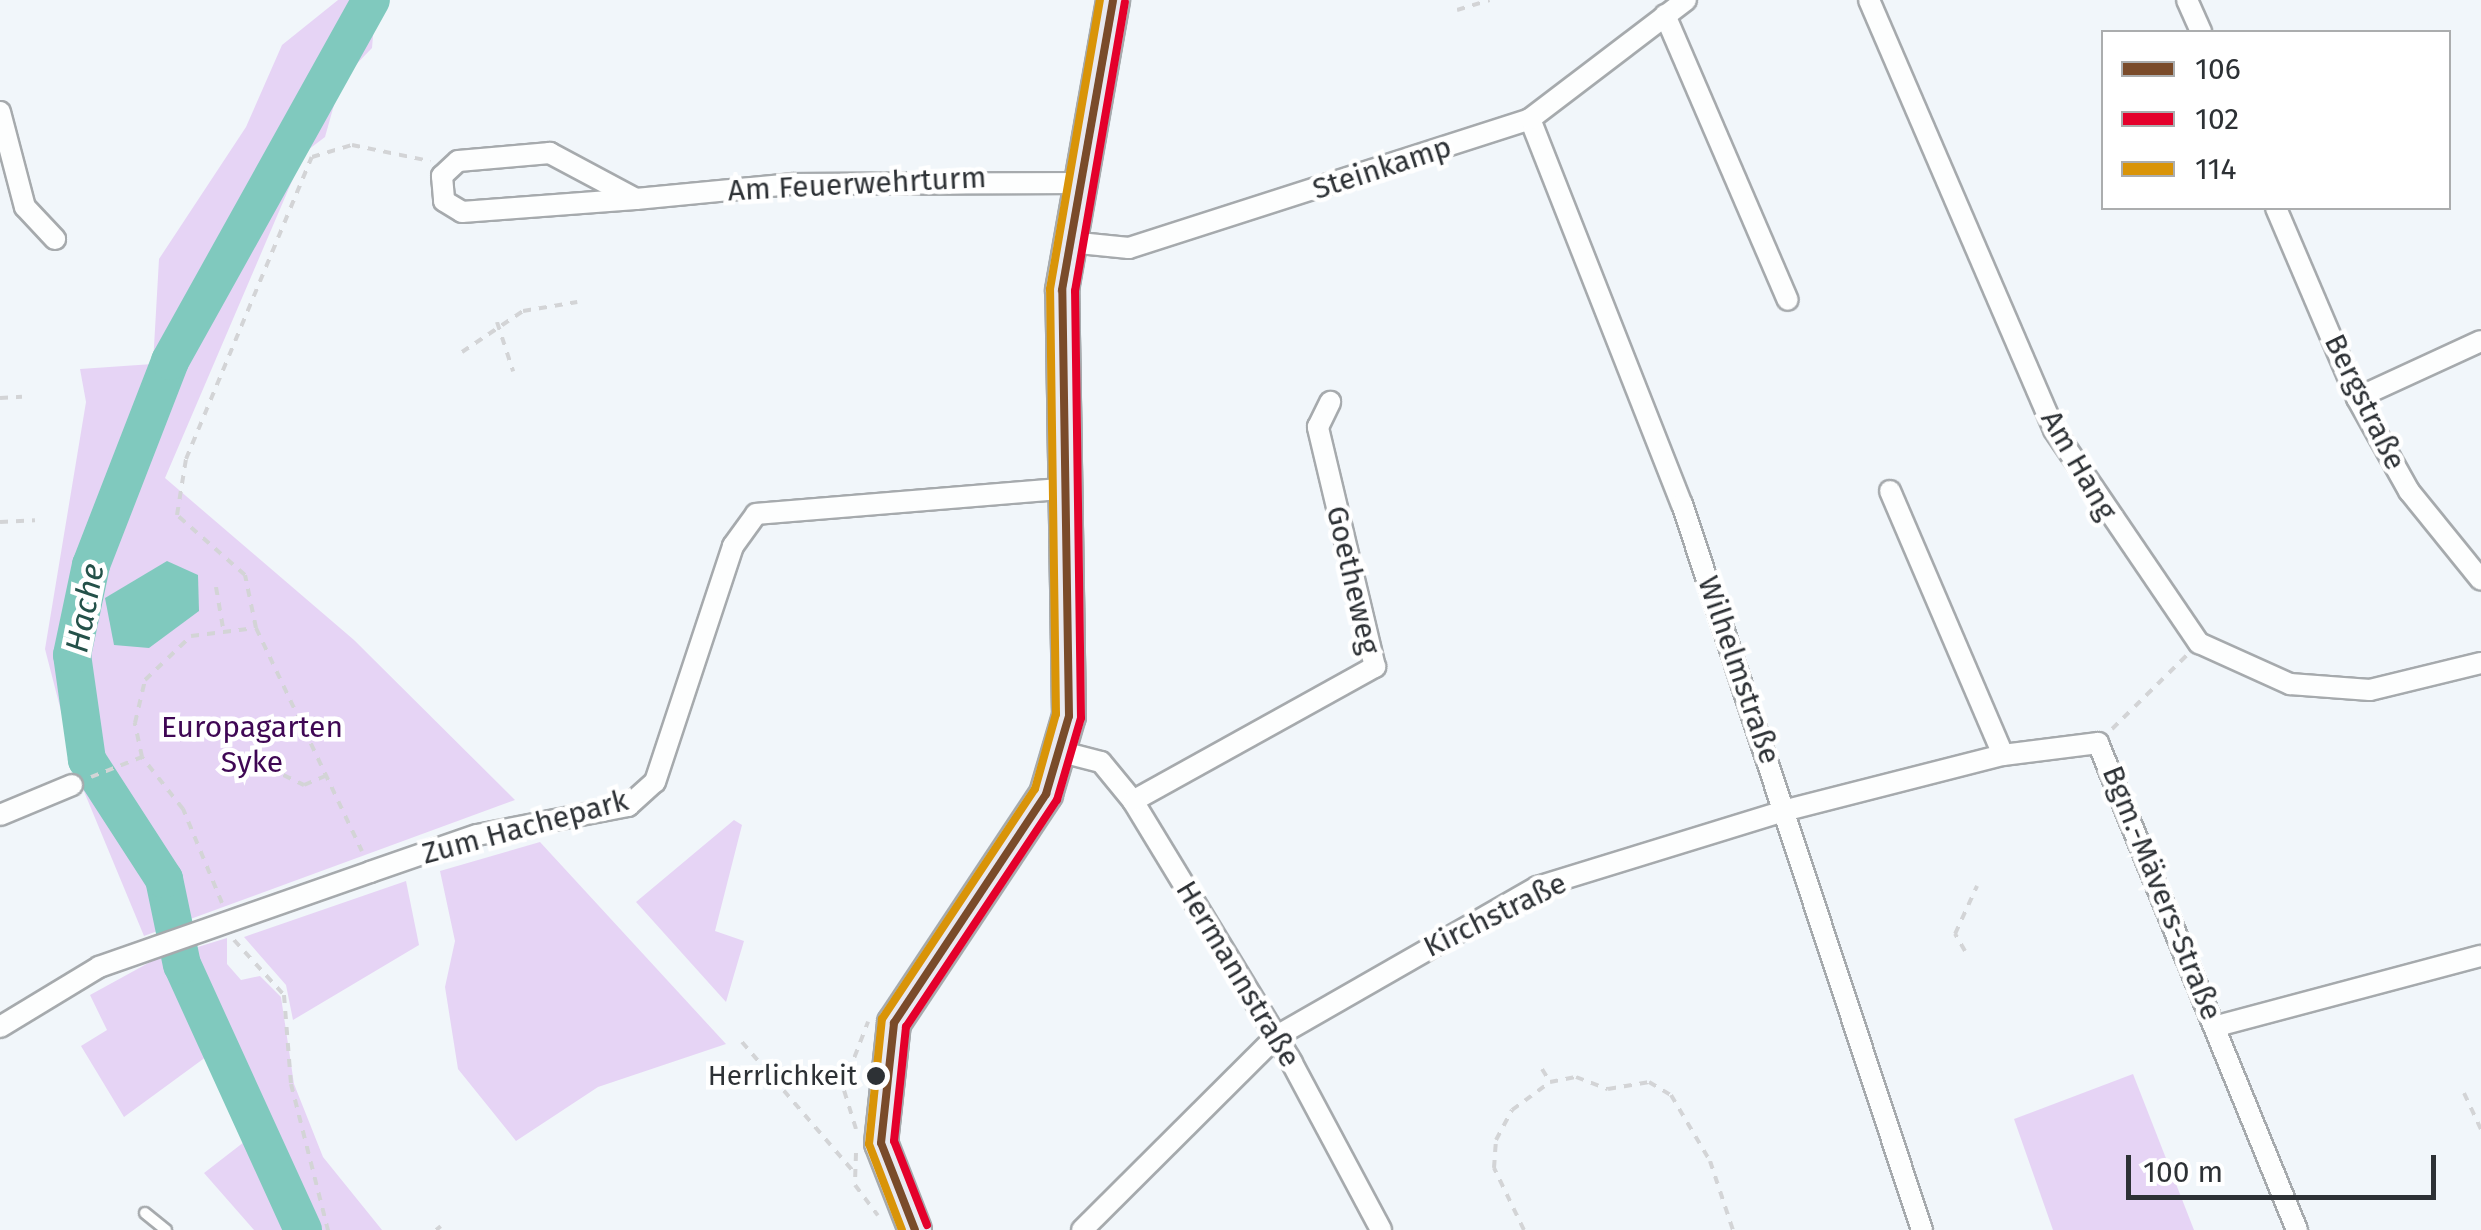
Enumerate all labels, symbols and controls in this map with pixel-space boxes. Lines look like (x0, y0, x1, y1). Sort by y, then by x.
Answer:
legend (2101, 30, 2451, 210)
text: 106 (2195, 51, 2241, 87)
text: 102 (2195, 101, 2239, 137)
street label: Steinkamp (1308, 129, 1456, 207)
text: 114 (2195, 151, 2237, 187)
street label: Am Feuerwehrturm (727, 159, 987, 209)
street label: Bergstraße (2317, 328, 2413, 476)
street label: Am Hang (2033, 404, 2125, 526)
street label: Goetheweg (1318, 502, 1388, 658)
water label: Hache (58, 560, 112, 656)
street label: Wilhelmstraße (1690, 571, 1788, 769)
park label: Europagarten Syke (161, 709, 343, 780)
street label: Bgm.-Mävers-Straße (2094, 760, 2230, 1026)
street label: Zum Hachepark (418, 782, 632, 872)
street label: Kirchstraße (1418, 865, 1572, 965)
street label: Hermannstraße (1168, 874, 1308, 1074)
place label: Herrlichkeit (708, 1059, 857, 1093)
marker: Herrlichkeit (866, 1066, 886, 1086)
scale bar (2131, 1135, 2441, 1197)
text: 100 m (2143, 1154, 2223, 1190)

